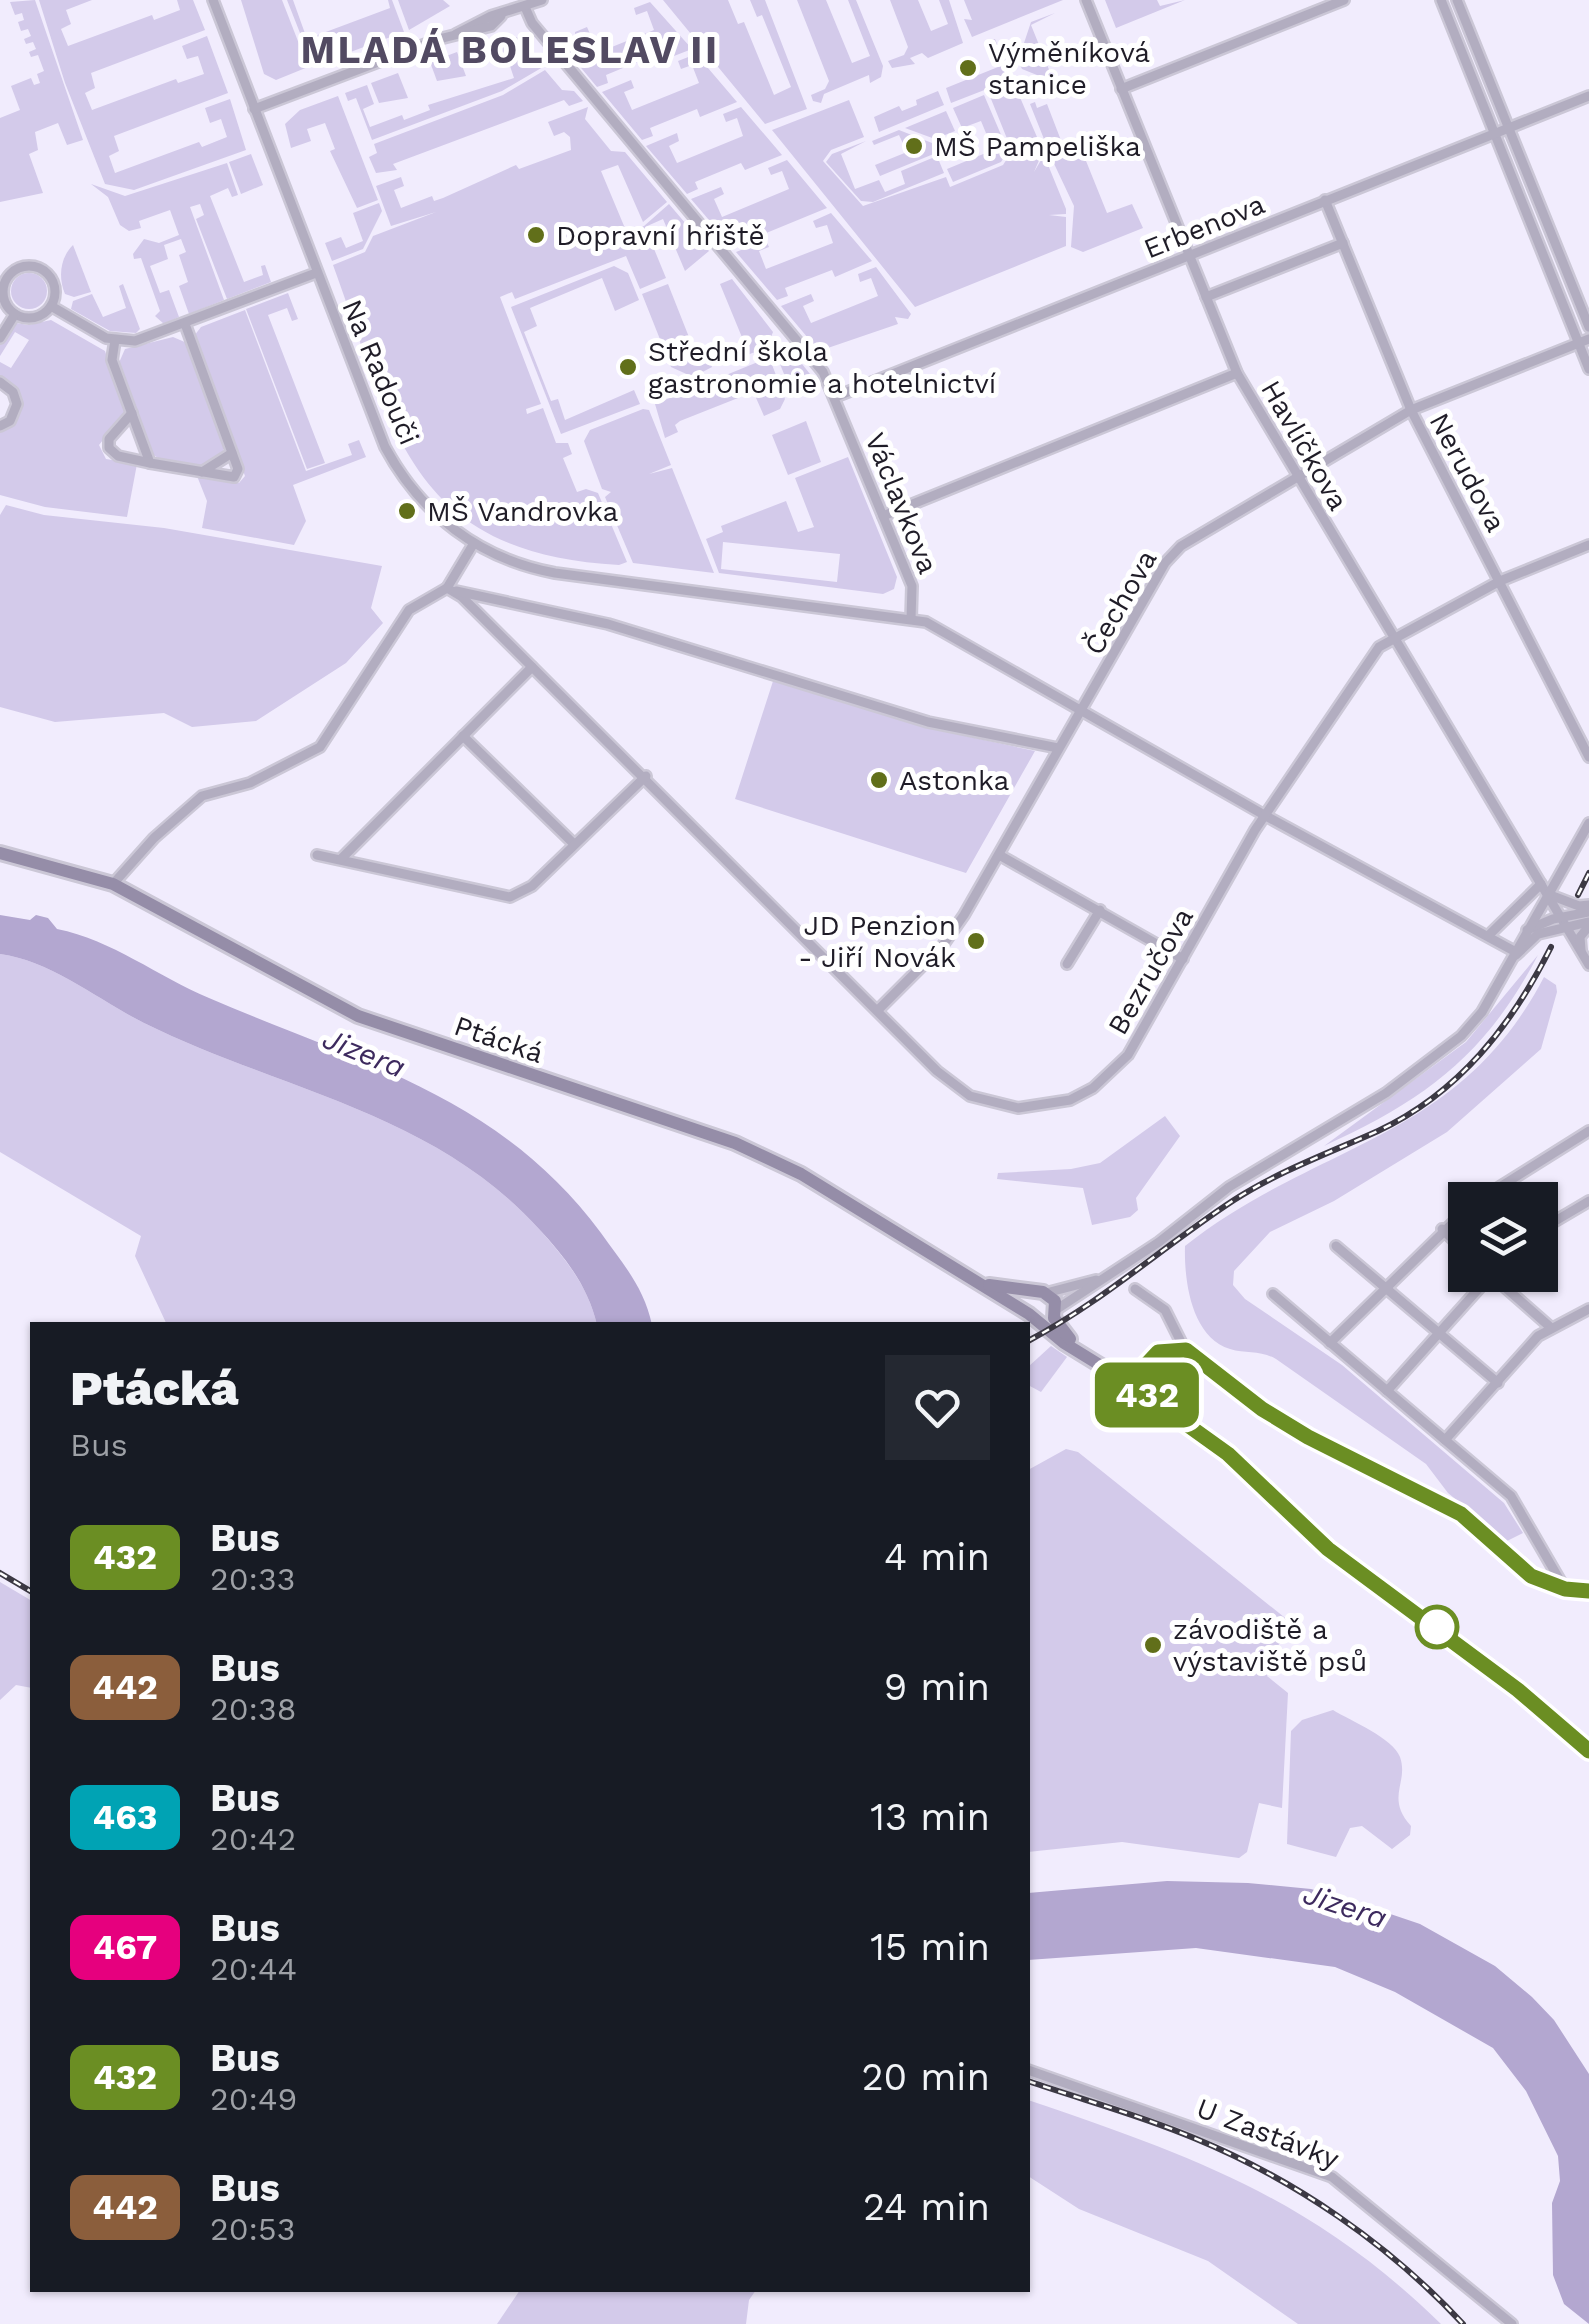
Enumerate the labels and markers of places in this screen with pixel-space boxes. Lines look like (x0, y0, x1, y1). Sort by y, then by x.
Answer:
place label: Výměníková stanice (988, 36, 1150, 101)
marker: Výměníková stanice (957, 57, 979, 79)
place label: MŠ Pampeliška (934, 130, 1141, 163)
marker: MŠ Pampeliška (903, 135, 925, 157)
place label: Dopravní hřiště (556, 219, 765, 252)
marker: Dopravní hřiště (525, 224, 547, 246)
place label: Střední škola gastronomie a hotelnictví (648, 335, 996, 400)
marker: Střední škola gastronomie a hotelnictví (617, 356, 639, 378)
place label: MŠ Vandrovka (427, 495, 619, 528)
marker: MŠ Vandrovka (396, 500, 418, 522)
place label: Astonka (899, 764, 1010, 797)
marker: Astonka (868, 769, 890, 791)
place label: JD Penzion - Jiří Novák (798, 909, 956, 974)
marker: JD Penzion - Jiří Novák (965, 930, 987, 952)
unlabelled marker (1416, 1606, 1458, 1648)
place label: závodiště a výstaviště psů (1173, 1613, 1367, 1678)
marker: závodiště a výstaviště psů (1142, 1634, 1164, 1656)

